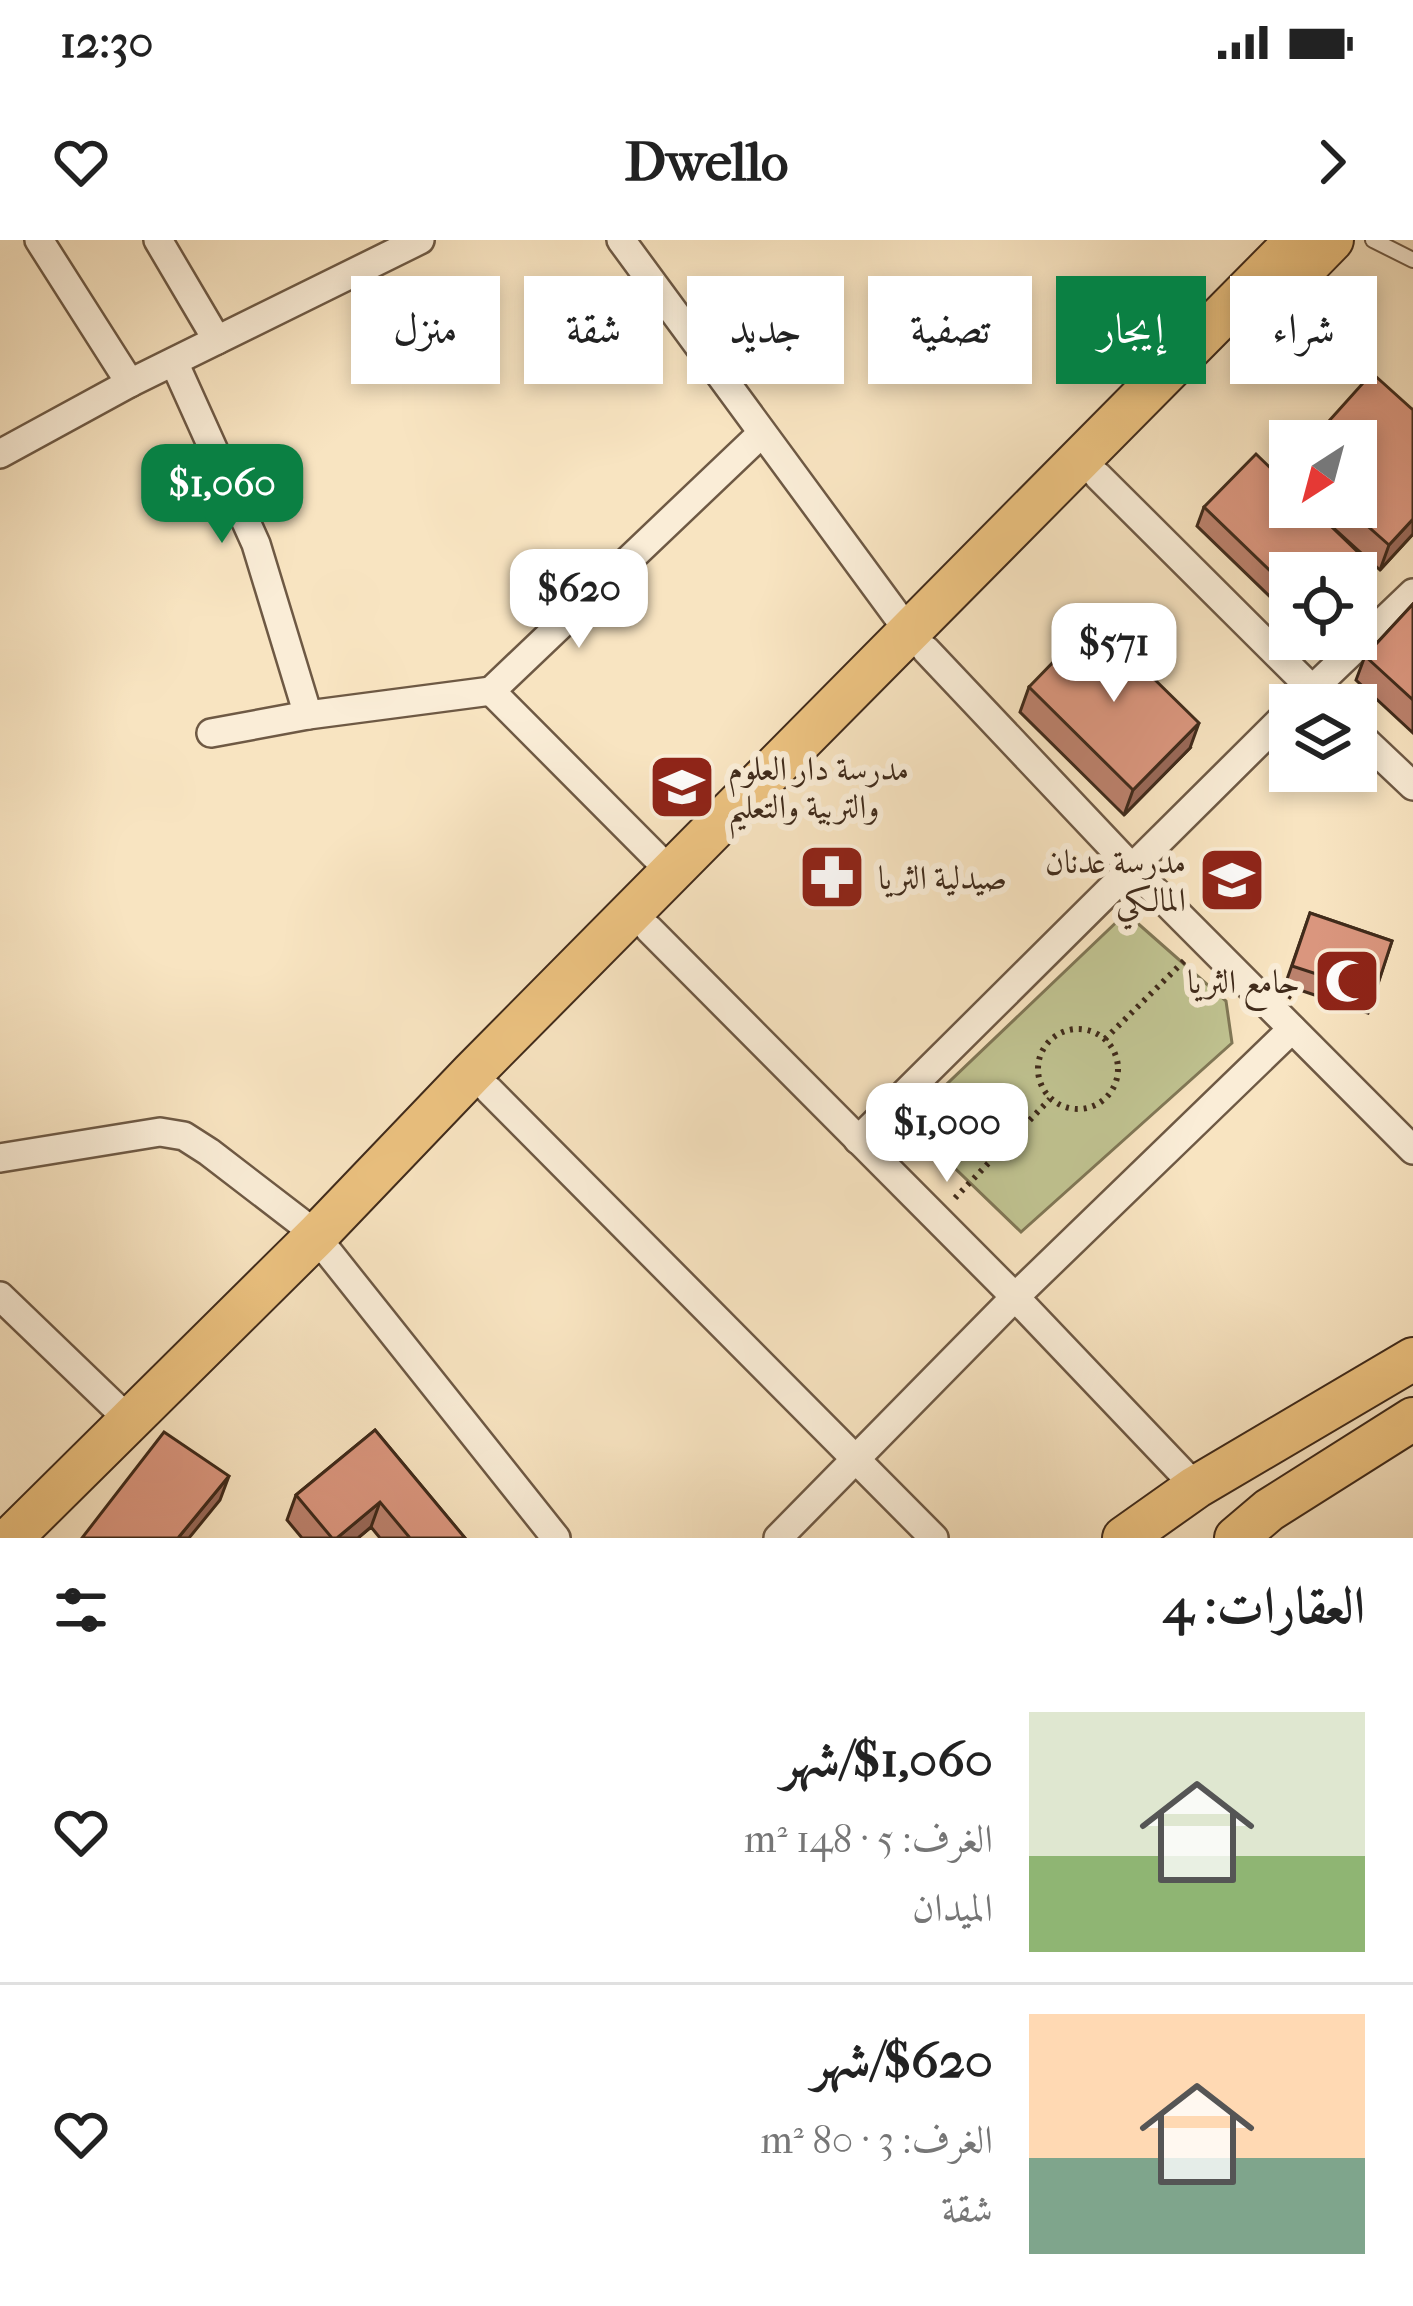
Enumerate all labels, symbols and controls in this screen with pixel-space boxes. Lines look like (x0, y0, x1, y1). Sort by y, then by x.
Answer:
text: 12:30 (60, 16, 153, 69)
icon: heart (48, 129, 114, 195)
icon: forward (1299, 129, 1365, 195)
text: Dwello (625, 131, 788, 194)
chip: منزل (351, 276, 500, 384)
chip: شقة (524, 276, 663, 384)
chip: جديد (687, 276, 844, 384)
chip: تصفية (868, 276, 1032, 384)
chip: إيجار (1056, 276, 1206, 384)
chip: شراء (1230, 276, 1377, 384)
north arrow (1269, 420, 1377, 528)
map controls (1269, 420, 1377, 792)
pin: $1,060 (124, 444, 320, 546)
text: $1,060 (168, 460, 276, 506)
pin: $620 (508, 549, 650, 651)
button: locate (1269, 552, 1377, 660)
text: $620 (537, 565, 621, 611)
pin: $571 (1043, 603, 1185, 705)
text: $571 (1078, 619, 1150, 665)
button: layers (1269, 684, 1377, 792)
place label: مدرسة دار العلوم والتربية والتعليم (728, 750, 909, 839)
school or university icon: مدرسة دار العلوم والتربية والتعليم (647, 752, 717, 822)
pharmacy icon: صيدلية الثريا (797, 842, 867, 912)
place label: مدرسة عدنان المالكي (1045, 843, 1186, 930)
school or university icon: مدرسة عدنان المالكي (1197, 845, 1267, 915)
place label: صيدلية الثريا (878, 859, 1007, 898)
mosque icon: جامع الثريا (1312, 946, 1382, 1016)
place label: جامع الثريا (1187, 963, 1300, 1011)
pin: $1,000 (849, 1083, 1045, 1185)
text: $1,000 (893, 1099, 1001, 1145)
text: العقارات: 4 (1163, 1576, 1365, 1636)
icon: filters (48, 1577, 114, 1643)
text: $1,060/شهر (781, 1729, 993, 1789)
icon: home (1125, 1760, 1269, 1904)
icon: heart (48, 1799, 114, 1865)
text: الغرف: 5 · 148 m² (744, 1816, 993, 1862)
text: الميدان (912, 1885, 993, 1931)
text: $620/شهر (812, 2030, 993, 2090)
icon: home (1125, 2062, 1269, 2206)
icon: heart (48, 2101, 114, 2167)
text: الغرف: 3 · 80 m² (760, 2117, 993, 2163)
text: شقة (941, 2186, 993, 2232)

